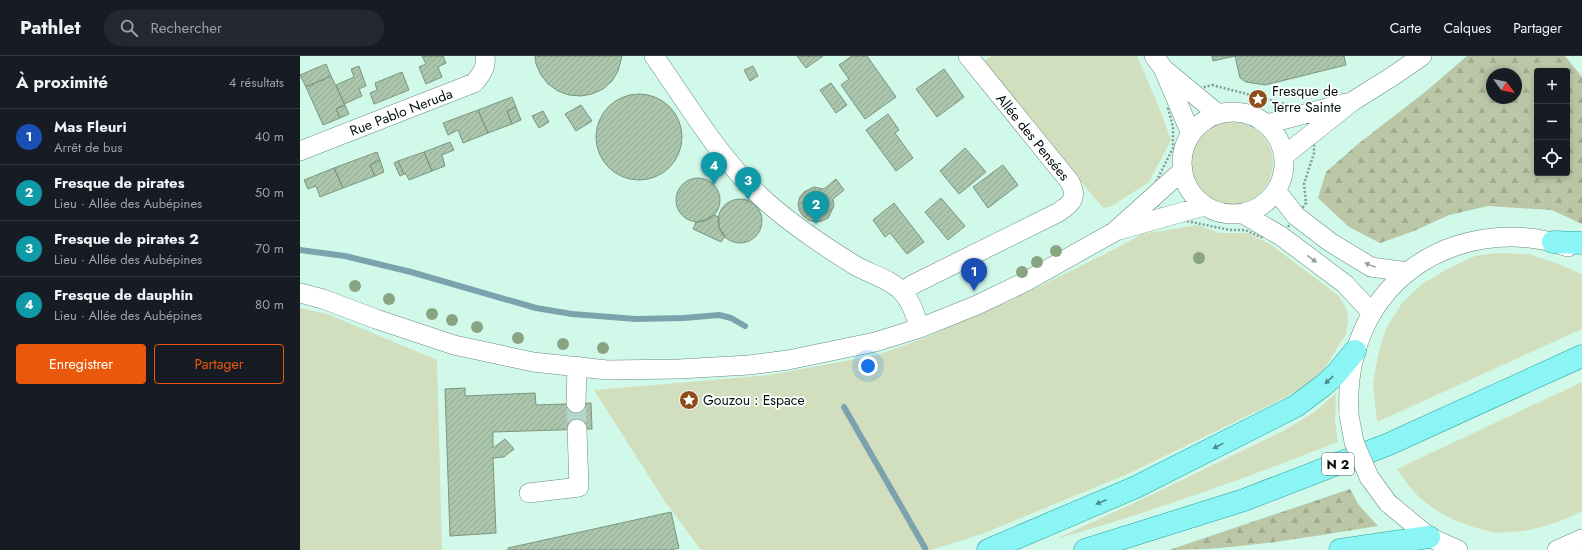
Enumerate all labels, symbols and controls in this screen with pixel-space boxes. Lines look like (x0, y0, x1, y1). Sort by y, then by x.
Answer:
search box (104, 10, 384, 46)
text: Pathlet (20, 14, 80, 41)
icon: search (118, 17, 140, 39)
text: Rechercher (150, 17, 222, 39)
text: Carte (1390, 18, 1421, 38)
text: Calques (1443, 18, 1491, 38)
text: Partager (1513, 18, 1562, 38)
north arrow (1486, 68, 1522, 104)
map controls (1534, 68, 1570, 176)
button: + (1534, 68, 1570, 104)
text: À proximité (16, 70, 108, 94)
text: 4 résultats (229, 73, 284, 92)
place label: Fresque de Terre Sainte (1272, 81, 1341, 117)
street label: Rue Pablo Neruda (347, 83, 455, 141)
place icon: Fresque de Terre Sainte (1247, 88, 1269, 110)
street label: Allée des Pensées (992, 89, 1075, 185)
button: − (1534, 104, 1570, 140)
text: Mas Fleuri (54, 116, 127, 138)
text: 1 (26, 127, 32, 146)
text: 40 m (255, 127, 284, 146)
text: Arrêt de bus (54, 138, 123, 157)
button: locate (1534, 140, 1570, 176)
pin: 4 (701, 152, 727, 185)
pin: 3 (735, 167, 761, 200)
text: Fresque de pirates (54, 172, 185, 194)
text: 2 (25, 183, 33, 202)
text: 50 m (255, 183, 284, 202)
pin: 2 (803, 191, 829, 224)
text: Lieu · Allée des Aubépines (54, 194, 202, 213)
text: Fresque de pirates 2 (54, 228, 199, 250)
text: 3 (25, 239, 33, 258)
text: 70 m (255, 239, 284, 258)
text: Lieu · Allée des Aubépines (54, 250, 202, 269)
one-way arrow (1307, 255, 1317, 263)
pin: 1 (961, 258, 987, 291)
one-way arrow (1364, 262, 1375, 268)
text: Fresque de dauphin (54, 284, 193, 306)
text: 4 (24, 295, 34, 314)
text: 80 m (255, 295, 284, 314)
text: Lieu · Allée des Aubépines (54, 306, 202, 325)
button: Enregistrer (16, 344, 146, 384)
button: Partager (154, 344, 284, 384)
your location (858, 356, 878, 376)
one-way arrow (1324, 375, 1334, 385)
place icon: Gouzou : Espace (678, 389, 700, 411)
place label: Gouzou : Espace (703, 390, 805, 410)
one-way arrow (1212, 443, 1223, 449)
road number: N 2 (1322, 453, 1354, 475)
one-way arrow (1095, 499, 1106, 505)

